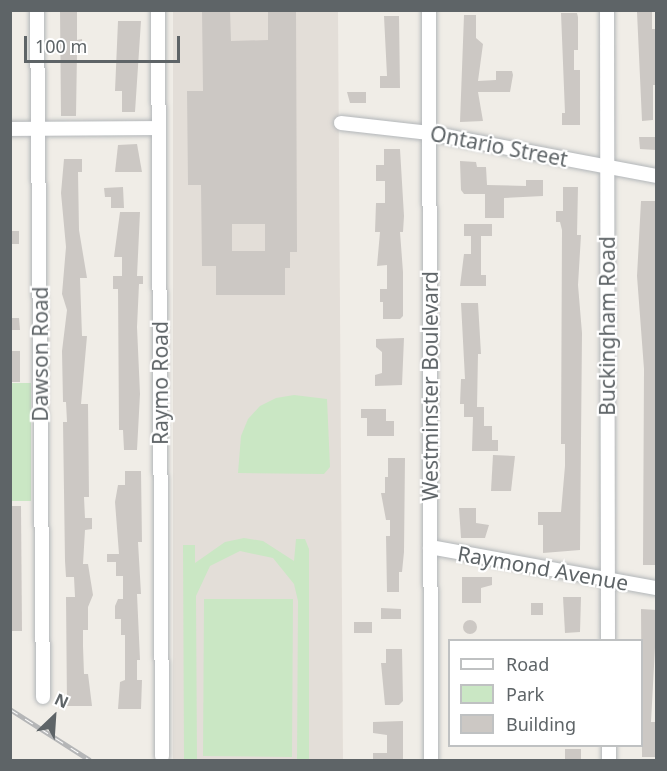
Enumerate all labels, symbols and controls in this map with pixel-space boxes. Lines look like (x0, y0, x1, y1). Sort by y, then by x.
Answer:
scale bar (27, 24, 183, 62)
text: 100 m (35, 34, 87, 58)
street label: Ontario Street (428, 120, 570, 172)
street label: Buckingham Road (594, 236, 620, 416)
street label: Westminster Boulevard (417, 271, 443, 501)
street label: Dawson Road (27, 286, 53, 422)
street label: Raymo Road (147, 321, 173, 445)
street label: Raymond Avenue (456, 541, 630, 595)
legend (448, 639, 643, 747)
text: Road (506, 652, 549, 676)
text: Park (506, 682, 544, 706)
north arrow (24, 687, 84, 747)
text: N (51, 688, 72, 713)
text: Building (506, 712, 576, 736)

